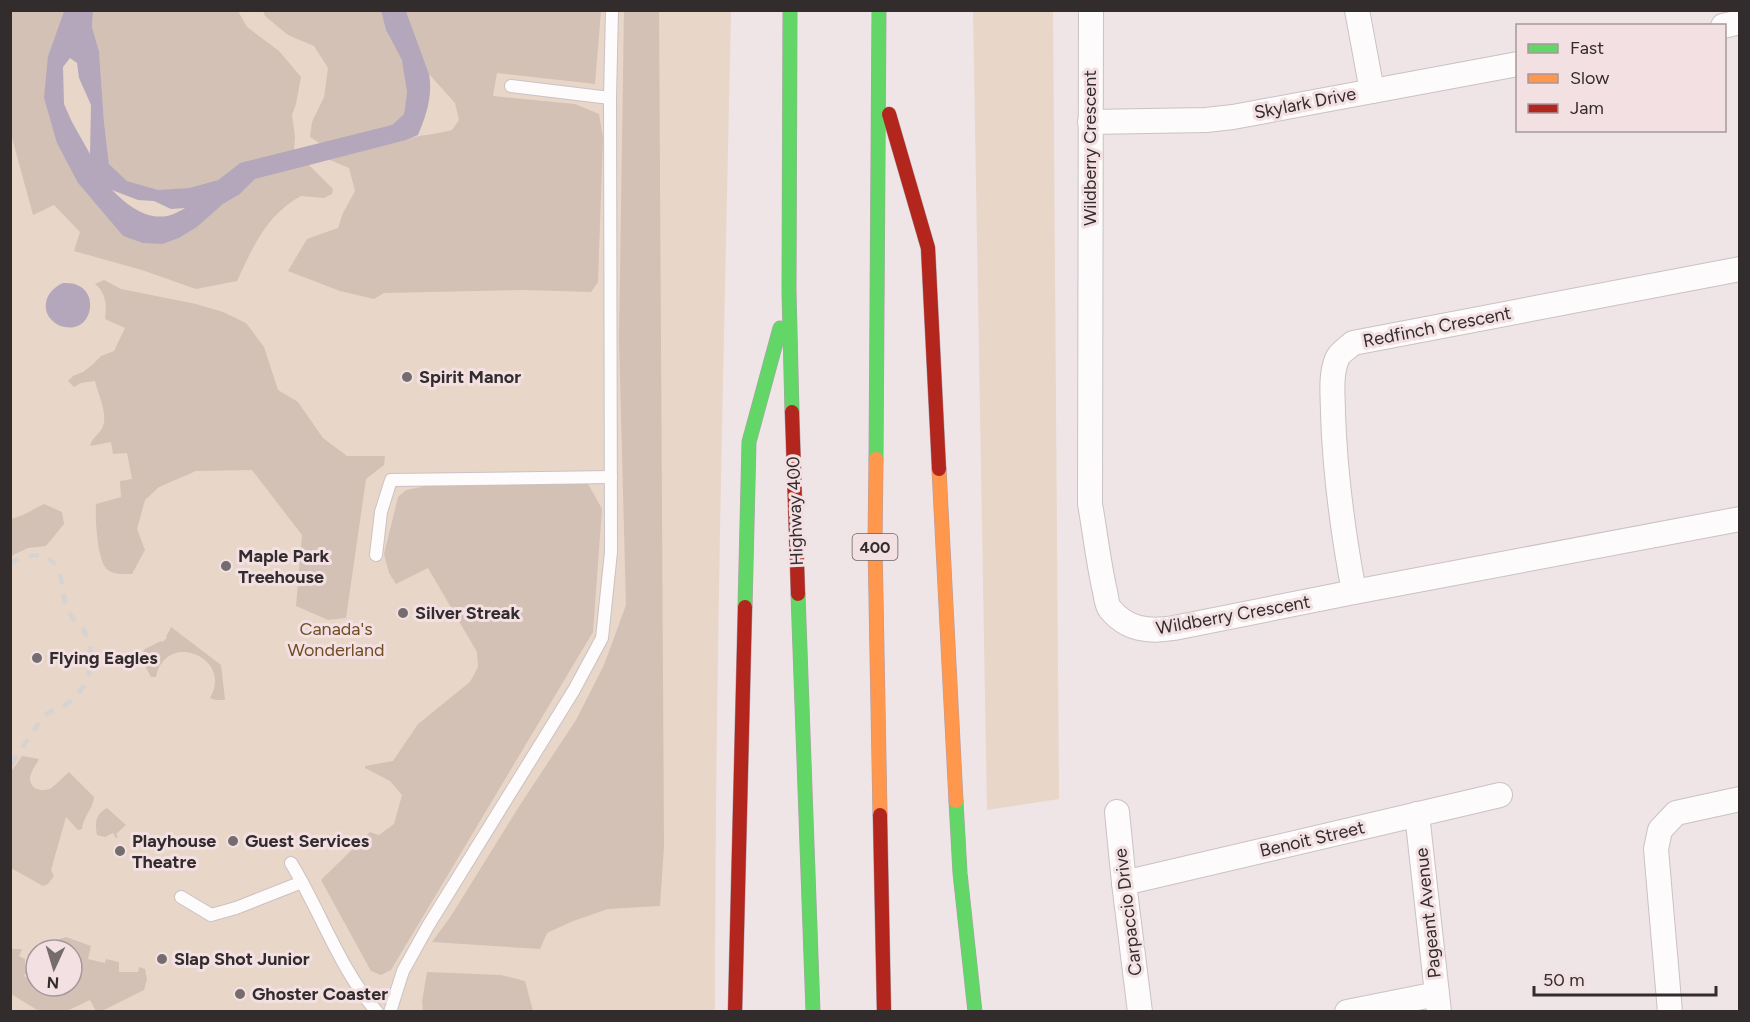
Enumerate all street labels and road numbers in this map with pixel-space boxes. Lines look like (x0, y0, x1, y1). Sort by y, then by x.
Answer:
street label: Wildberry Crescent (1079, 70, 1101, 226)
street label: Skylark Drive (1252, 82, 1358, 124)
street label: Redfinch Crescent (1361, 302, 1513, 352)
street label: Highway 400 (782, 456, 808, 566)
road number: 400 (852, 534, 898, 560)
street label: Wildberry Crescent (1154, 591, 1312, 639)
street label: Benoit Street (1257, 816, 1367, 862)
street label: Pageant Avenue (1410, 846, 1446, 979)
street label: Carpaccio Drive (1109, 847, 1147, 977)

